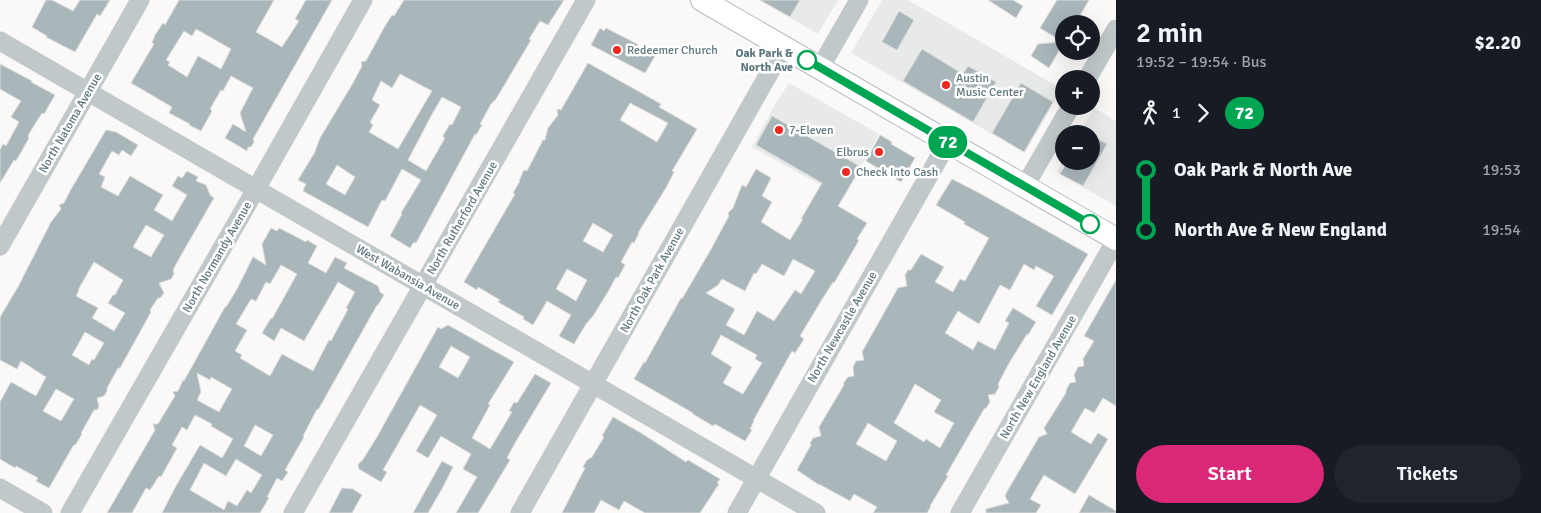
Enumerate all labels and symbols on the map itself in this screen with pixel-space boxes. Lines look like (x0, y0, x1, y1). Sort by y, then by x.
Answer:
place label: Redeemer Church (627, 43, 718, 58)
marker: Redeemer Church (611, 44, 623, 56)
place label: Oak Park & North Ave (736, 46, 793, 75)
marker: Oak Park & North Ave (797, 50, 817, 70)
street label: North Natoma Avenue (36, 71, 105, 176)
place label: Austin Music Center (956, 71, 1024, 100)
marker: Austin Music Center (940, 79, 952, 91)
place label: 7-Eleven (789, 123, 834, 138)
marker: 7-Eleven (773, 124, 785, 136)
line badge: 72 (926, 126, 970, 158)
place label: Elbrus (836, 145, 869, 160)
marker: Elbrus (873, 146, 885, 158)
street label: North Rutherford Avenue (424, 159, 501, 278)
place label: Check Into Cash (856, 165, 938, 180)
marker: Check Into Cash (840, 166, 852, 178)
street label: North Normandy Avenue (180, 199, 255, 315)
unlabelled marker (1080, 214, 1100, 234)
street label: North Oak Park Avenue (617, 225, 688, 336)
street label: West Wabansia Avenue (353, 242, 462, 313)
street label: North Newcastle Avenue (805, 269, 880, 385)
street label: North New England Avenue (997, 313, 1080, 442)

